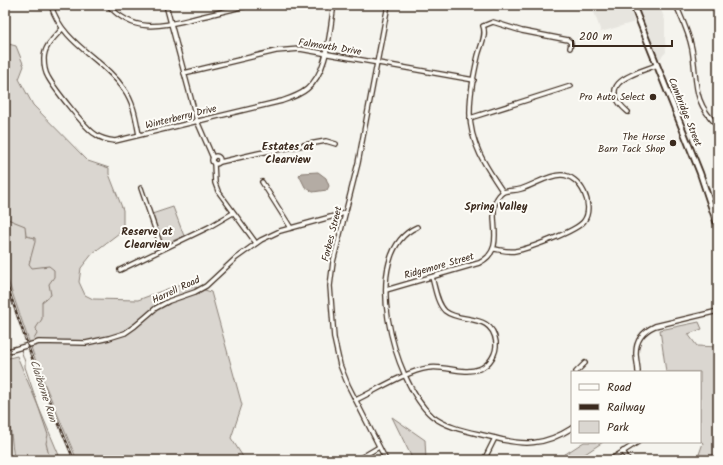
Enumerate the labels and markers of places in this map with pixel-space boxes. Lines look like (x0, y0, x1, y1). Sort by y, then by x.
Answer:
place label: Pro Auto Select (579, 89, 645, 105)
marker: Pro Auto Select (648, 92, 658, 102)
place label: The Horse Barn Tack Shop (598, 129, 665, 157)
marker: The Horse Barn Tack Shop (668, 138, 678, 148)

